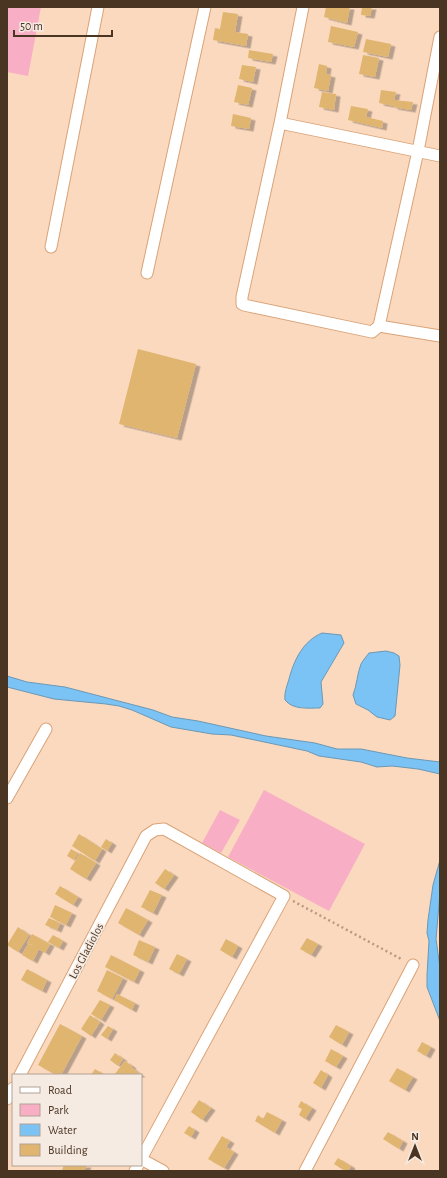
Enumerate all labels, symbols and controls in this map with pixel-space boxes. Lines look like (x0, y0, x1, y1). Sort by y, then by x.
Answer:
scale bar (14, 12, 112, 38)
text: 50 m (20, 20, 43, 32)
street label: Los Gladiolos (66, 921, 106, 981)
legend (12, 1074, 142, 1166)
text: Road (48, 1084, 72, 1096)
text: Park (48, 1104, 69, 1116)
text: Water (48, 1124, 77, 1136)
north arrow (395, 1126, 435, 1166)
text: N (411, 1131, 419, 1142)
text: Building (48, 1144, 88, 1156)

